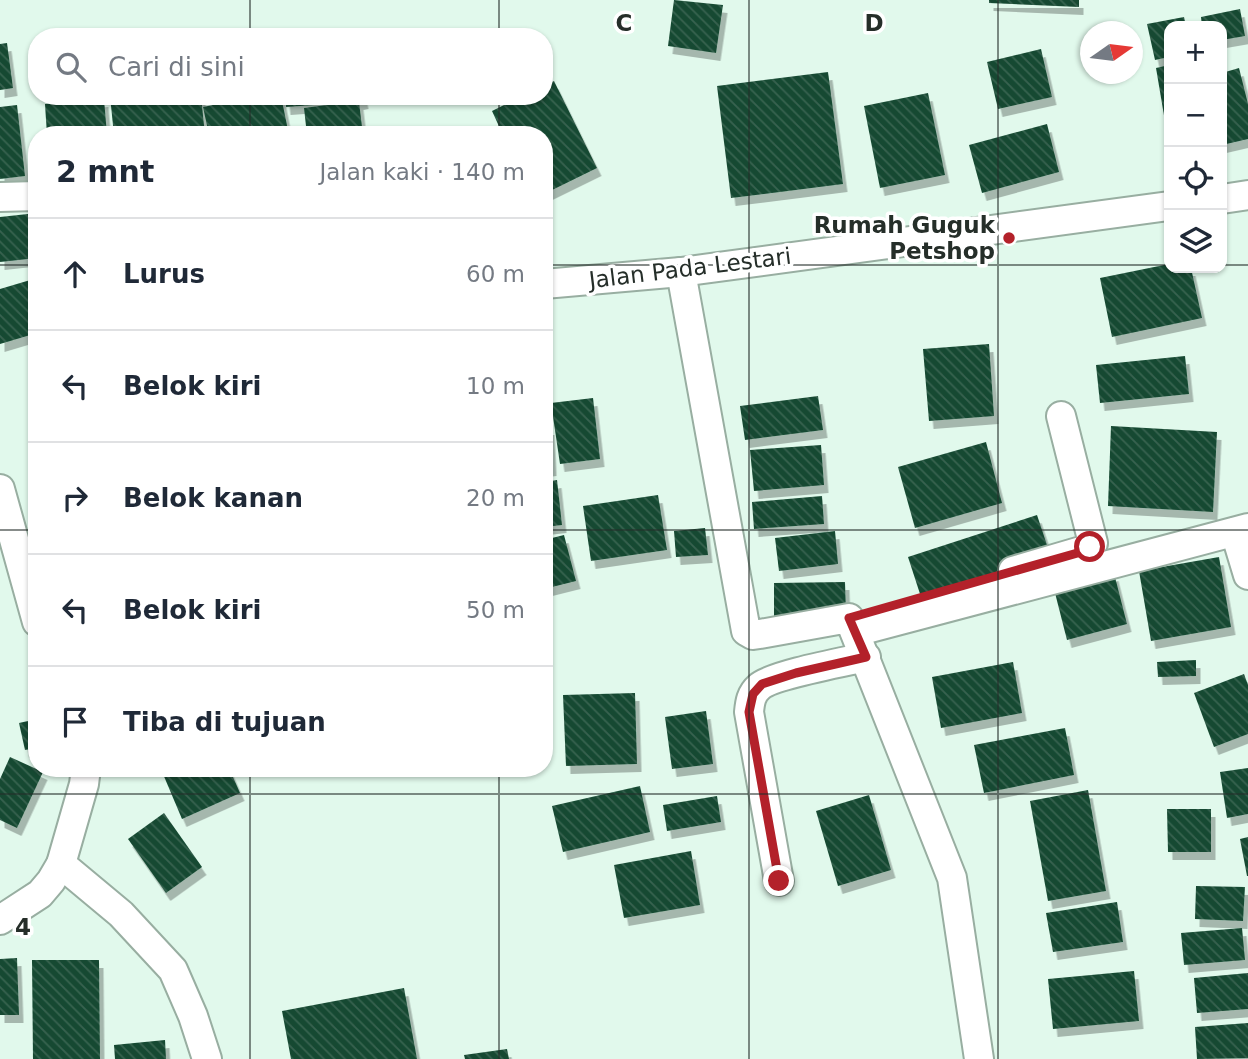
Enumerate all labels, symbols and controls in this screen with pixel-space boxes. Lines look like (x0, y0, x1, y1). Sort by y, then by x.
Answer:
text: C (616, 10, 632, 36)
text: D (864, 10, 884, 36)
north arrow (1080, 21, 1143, 84)
map controls (1164, 21, 1227, 273)
button: + (1164, 21, 1227, 84)
search box (28, 28, 553, 105)
icon: search (52, 48, 90, 86)
text: Cari di sini (108, 52, 245, 82)
button: − (1164, 84, 1227, 147)
button: locate (1164, 147, 1227, 210)
text: 2 mnt (56, 154, 154, 189)
text: Jalan kaki · 140 m (319, 159, 525, 185)
button: layers (1164, 210, 1227, 273)
place label: Rumah Guguk Petshop (814, 212, 996, 264)
marker: Rumah Guguk Petshop (1001, 230, 1017, 246)
street label: Jalan Pada Lestari (585, 243, 793, 294)
icon: ahead (56, 255, 94, 293)
text: Lurus (123, 259, 205, 289)
text: 60 m (466, 261, 525, 287)
icon: left (56, 367, 94, 405)
text: Belok kiri (123, 371, 262, 401)
text: 10 m (466, 373, 525, 399)
icon: right (56, 479, 94, 517)
text: Belok kanan (123, 483, 303, 513)
text: 20 m (466, 485, 525, 511)
route start (1074, 531, 1105, 562)
icon: left (56, 591, 94, 629)
text: Belok kiri (123, 595, 262, 625)
text: 50 m (466, 597, 525, 623)
icon: arrive (56, 703, 94, 741)
text: Tiba di tujuan (123, 707, 326, 737)
route end (763, 865, 794, 896)
text: 4 (15, 914, 31, 940)

